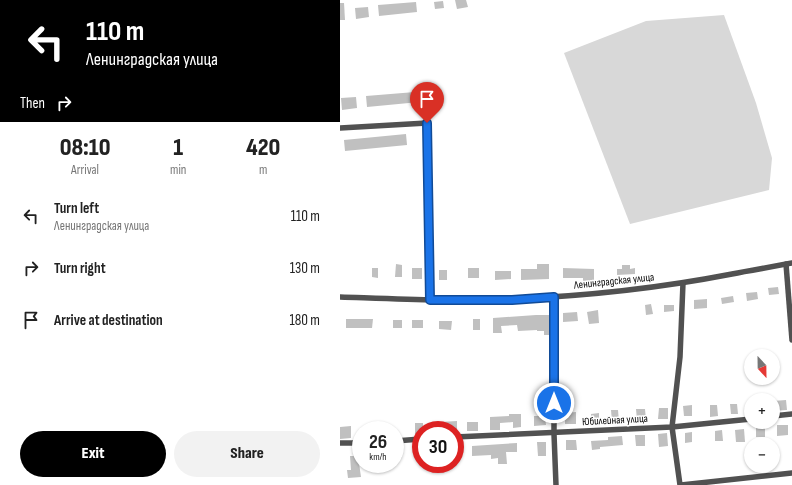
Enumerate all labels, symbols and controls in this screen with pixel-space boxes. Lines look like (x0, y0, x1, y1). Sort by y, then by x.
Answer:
text: 110 m (86, 15, 144, 48)
icon: left (20, 16, 72, 68)
text: Ленинградская улица (86, 49, 218, 70)
pin (410, 82, 444, 123)
icon: arrive (416, 88, 438, 110)
icon: right (53, 92, 75, 114)
text: Then (20, 94, 45, 113)
text: 08:10 (60, 133, 110, 162)
text: 1 (173, 133, 183, 162)
text: 420 (246, 133, 280, 162)
text: Arrival (71, 162, 99, 178)
text: min (170, 162, 186, 178)
text: m (259, 162, 267, 178)
text: Turn left (54, 199, 99, 218)
icon: left (20, 205, 42, 227)
text: 110 m (291, 207, 320, 226)
text: Ленинградская улица (54, 218, 149, 234)
icon: right (20, 257, 42, 279)
text: Turn right (54, 259, 106, 278)
text: 130 m (290, 259, 320, 278)
street label: Ленинградская улица (572, 270, 655, 292)
icon: arrive (20, 309, 42, 331)
text: Arrive at destination (54, 311, 163, 330)
text: 180 m (289, 311, 320, 330)
north arrow (744, 349, 780, 385)
map controls (744, 349, 780, 473)
position arrow (533, 382, 575, 424)
button: + (744, 393, 780, 429)
street label: Юбилейная улица (582, 412, 648, 428)
speed limit sign: 30 (412, 421, 464, 473)
text: 26 (369, 430, 387, 454)
button: Exit (20, 431, 166, 477)
button: Share (174, 431, 320, 477)
button: − (744, 437, 780, 473)
text: km/h (369, 451, 387, 463)

